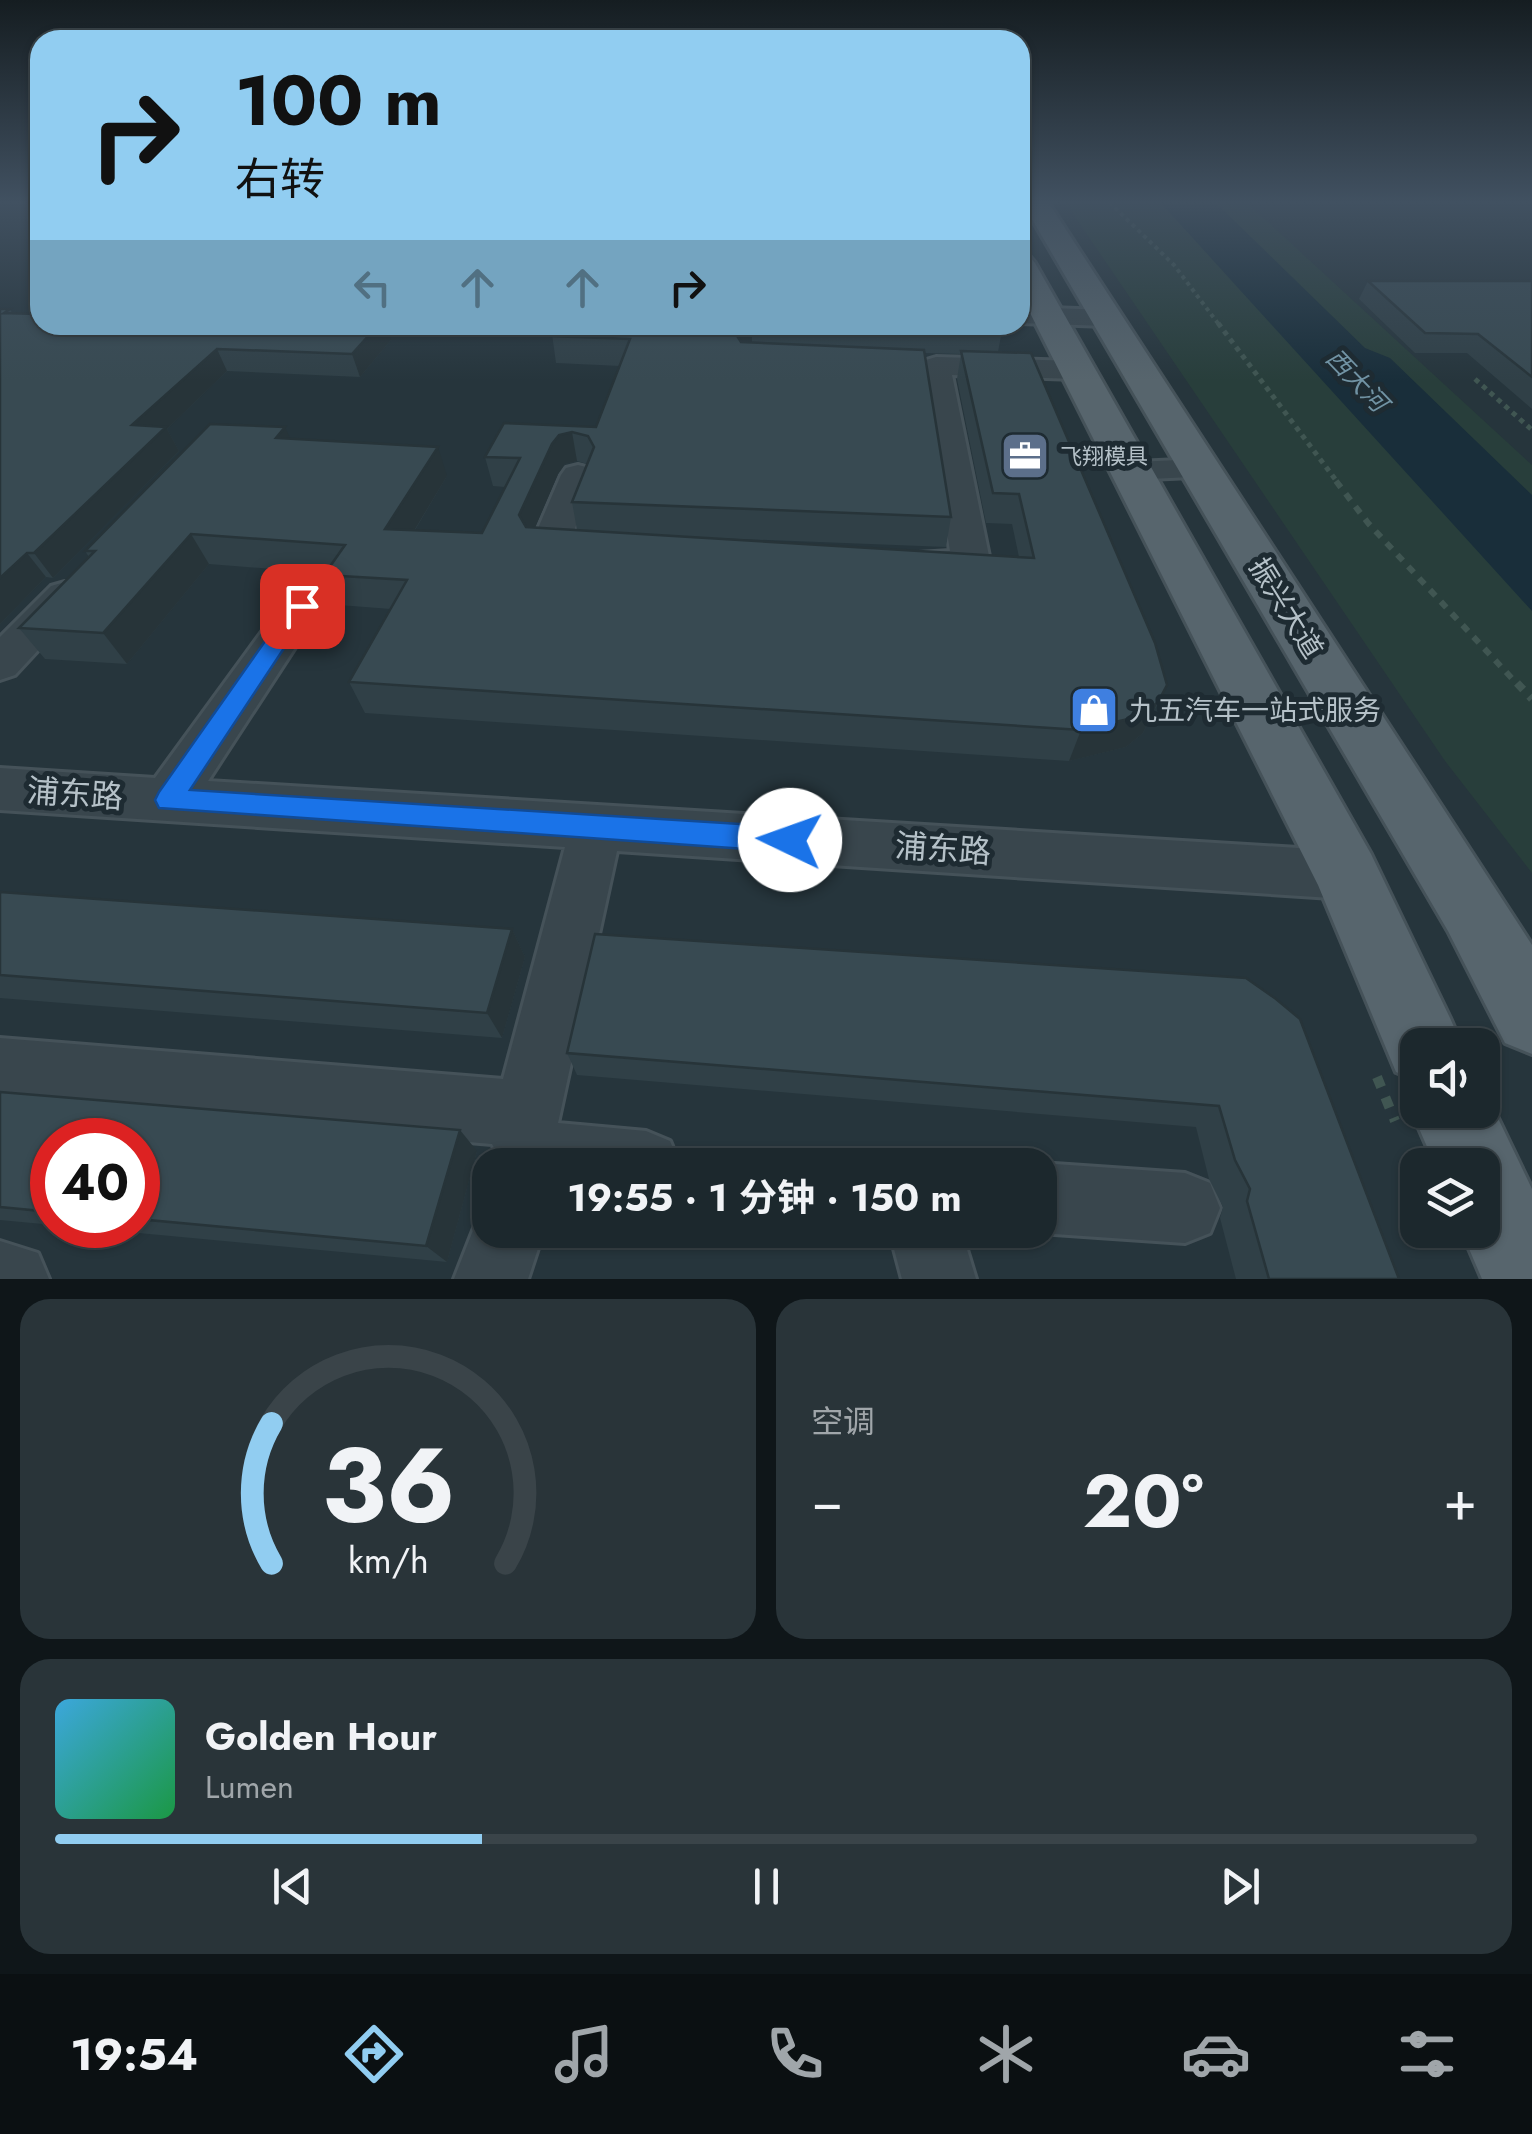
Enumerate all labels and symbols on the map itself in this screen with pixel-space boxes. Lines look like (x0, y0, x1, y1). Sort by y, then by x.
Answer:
water label: 西大河 (1318, 341, 1399, 422)
office icon: 飞翔模具 (999, 430, 1051, 482)
place label: 飞翔模具 (1060, 440, 1148, 472)
street label: 振兴大道 (1239, 550, 1333, 666)
pin (260, 564, 345, 649)
shop icon: 九五汽车一站式服务 (1068, 684, 1120, 736)
place label: 九五汽车一站式服务 (1129, 690, 1381, 731)
street label: 浦东路 (26, 768, 124, 820)
position arrow (738, 788, 842, 892)
street label: 浦东路 (894, 823, 992, 875)
speed limit sign: 40 (30, 1118, 160, 1248)

